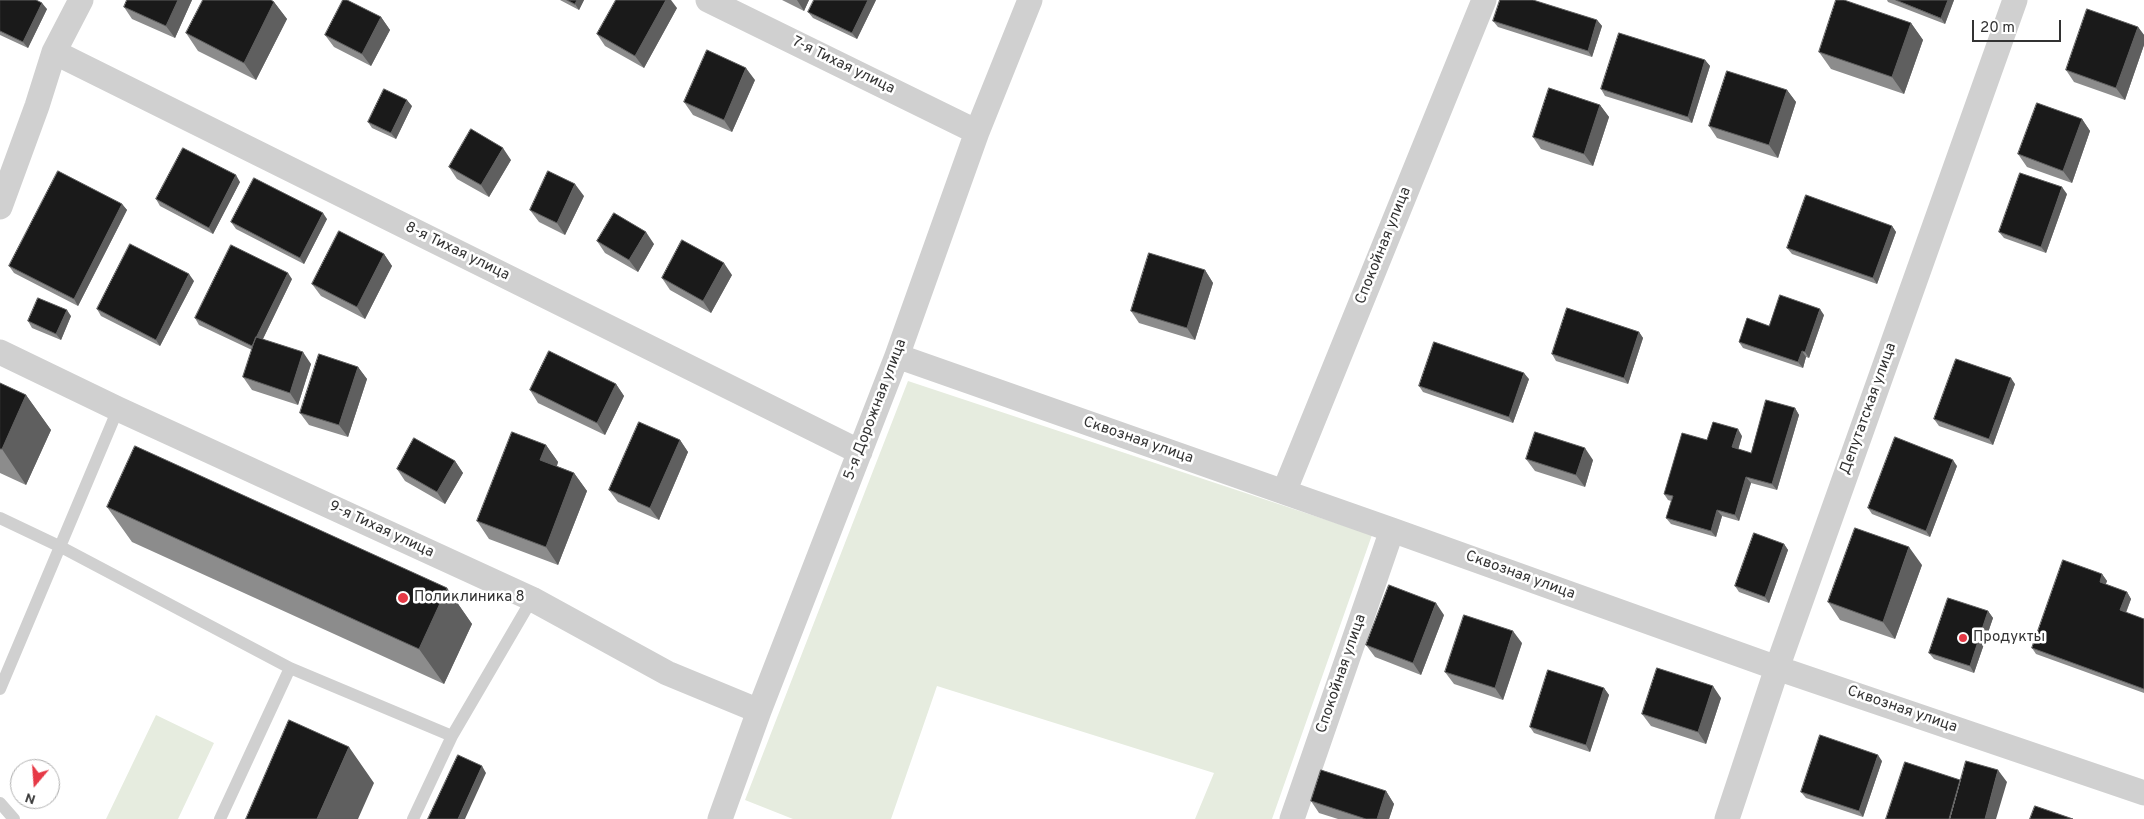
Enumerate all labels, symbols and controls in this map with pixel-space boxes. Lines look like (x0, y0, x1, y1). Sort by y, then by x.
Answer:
scale bar (1974, 10, 2063, 42)
text: 20 m (1980, 19, 2015, 38)
street label: 7-я Тихая улица (789, 33, 897, 99)
street label: Спокойная улица (1352, 185, 1416, 307)
street label: 8-я Тихая улица (402, 219, 512, 285)
street label: 5-я Дорожная улица (841, 337, 911, 483)
street label: Депутатская улица (1837, 341, 1901, 477)
street label: Сквозная улица (1081, 414, 1195, 468)
street label: 9-я Тихая улица (326, 498, 436, 562)
street label: Сквозная улица (1463, 548, 1577, 604)
place label: Поликлиника 8 (414, 589, 525, 607)
marker: Поликлиника 8 (396, 591, 410, 605)
street label: Спокойная улица (1313, 612, 1371, 736)
place label: Продукты (1973, 629, 2045, 647)
marker: Продукты (1957, 632, 1969, 644)
street label: Сквозная улица (1845, 683, 1959, 737)
north arrow (10, 759, 60, 809)
text: N (23, 788, 38, 807)

